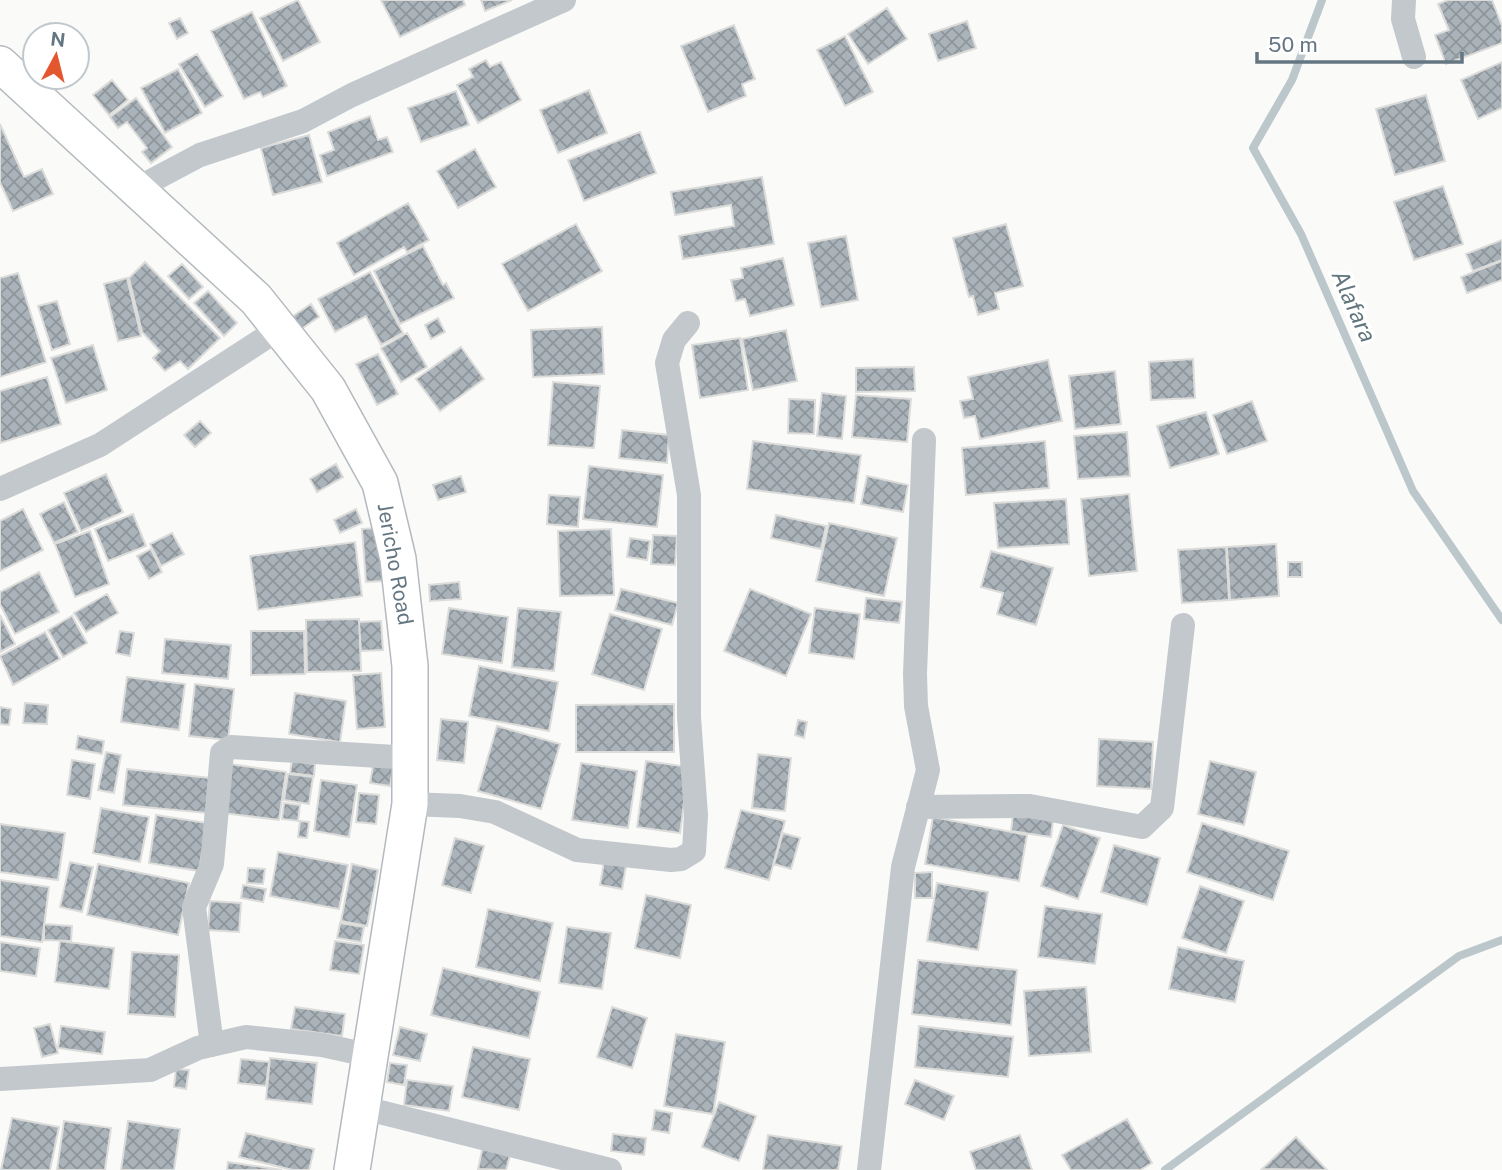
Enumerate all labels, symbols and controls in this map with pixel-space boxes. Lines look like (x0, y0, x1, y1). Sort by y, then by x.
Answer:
north arrow (21, 21, 91, 91)
scale bar (1257, 21, 1462, 65)
text: N (49, 27, 67, 51)
text: 50 m (1268, 32, 1318, 57)
water label: Alafara (1327, 266, 1382, 346)
street label: Jericho Road (372, 501, 419, 627)

